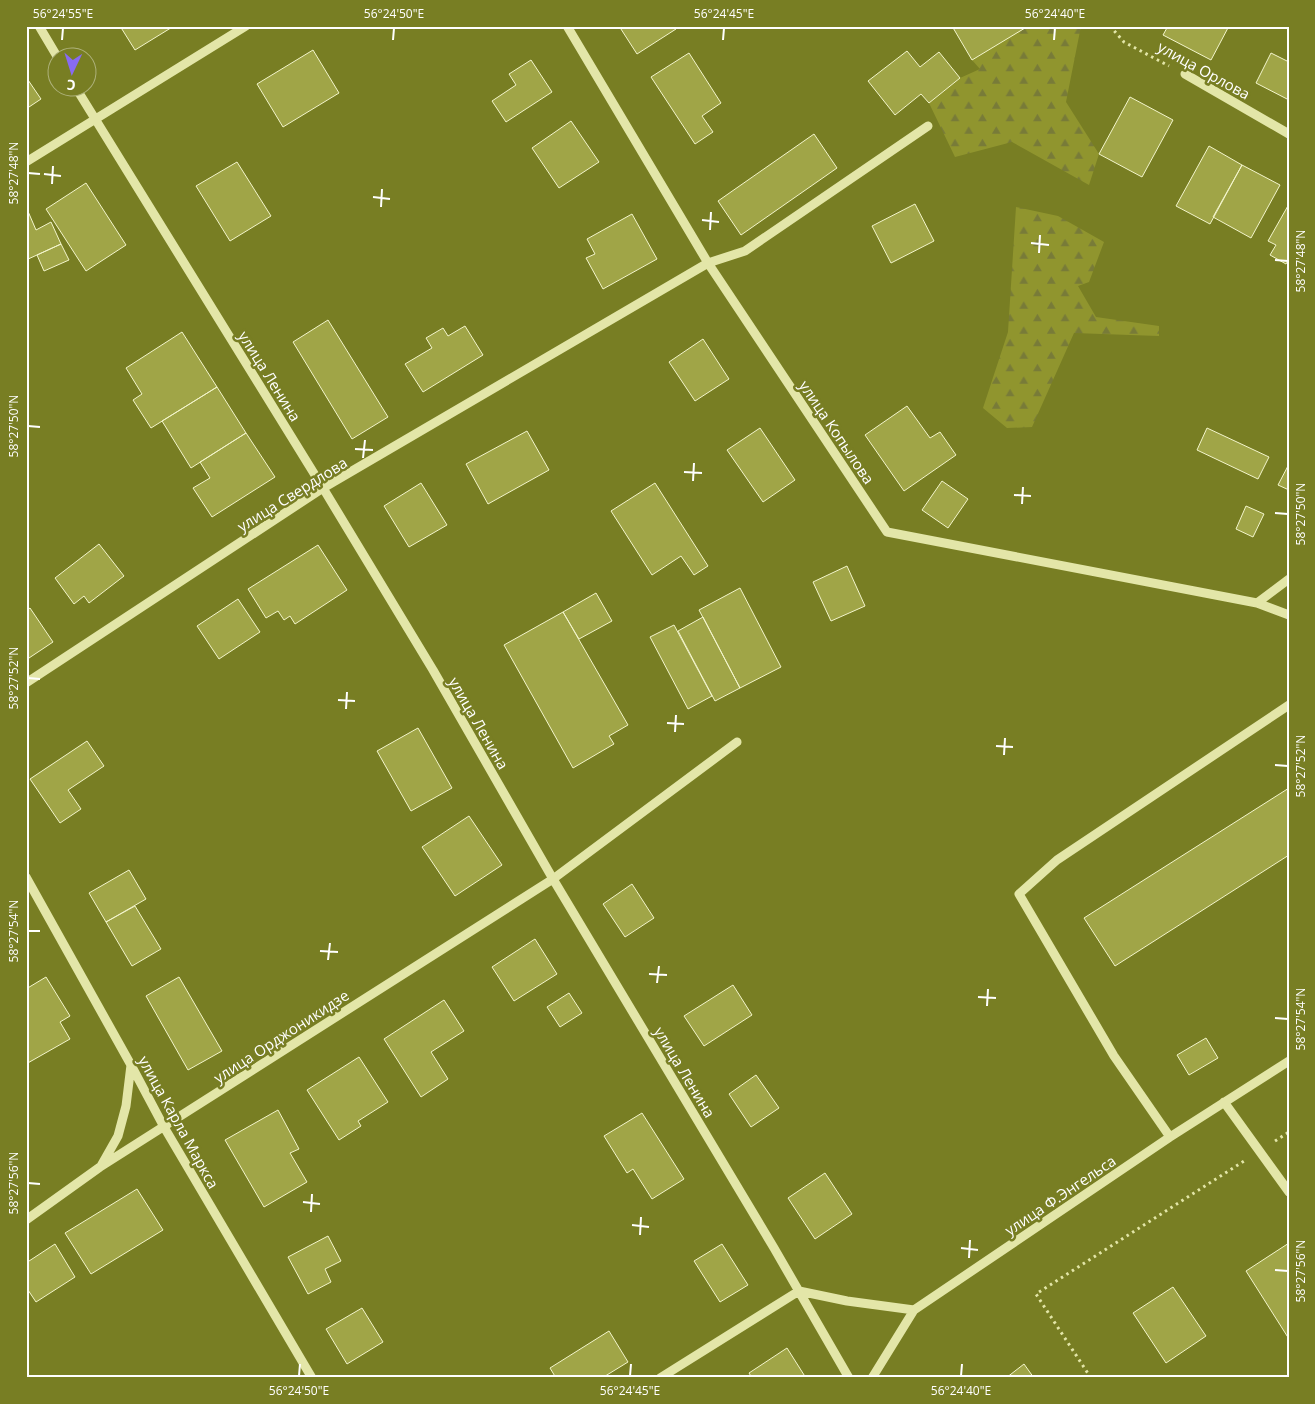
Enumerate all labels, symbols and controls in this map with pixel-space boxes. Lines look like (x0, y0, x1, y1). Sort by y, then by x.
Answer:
text: 56°24'55"E (33, 5, 93, 22)
text: 56°24'50"E (364, 5, 424, 22)
text: 56°24'45"E (694, 5, 754, 22)
text: 56°24'40"E (1025, 5, 1085, 22)
street label: улица Орлова (1154, 36, 1254, 104)
north arrow (48, 48, 98, 98)
text: С (66, 76, 76, 95)
text: 58°27'48"N (5, 142, 22, 204)
text: 58°27'48"N (1292, 230, 1309, 292)
street label: улица Ленина (234, 327, 306, 425)
street label: улица Копылова (795, 376, 879, 488)
text: 58°27'50"N (5, 395, 22, 457)
street label: улица Свердлова (233, 452, 351, 536)
text: 58°27'50"N (1292, 483, 1309, 545)
text: 58°27'52"N (5, 647, 22, 709)
street label: улица Ленина (445, 673, 513, 773)
text: 58°27'52"N (1292, 735, 1309, 797)
text: 58°27'54"N (5, 900, 22, 962)
street label: улица Орджоникидзе (210, 985, 352, 1087)
text: 58°27'54"N (1292, 988, 1309, 1050)
street label: улица Ленина (650, 1023, 720, 1121)
street label: улица Карла Маркса (134, 1052, 224, 1192)
street label: улица Ф.Энгельса (1001, 1150, 1119, 1240)
text: 58°27'56"N (5, 1152, 22, 1214)
text: 58°27'56"N (1292, 1240, 1309, 1302)
text: 56°24'50"E (269, 1382, 329, 1399)
text: 56°24'45"E (600, 1382, 660, 1399)
text: 56°24'40"E (931, 1382, 991, 1399)

